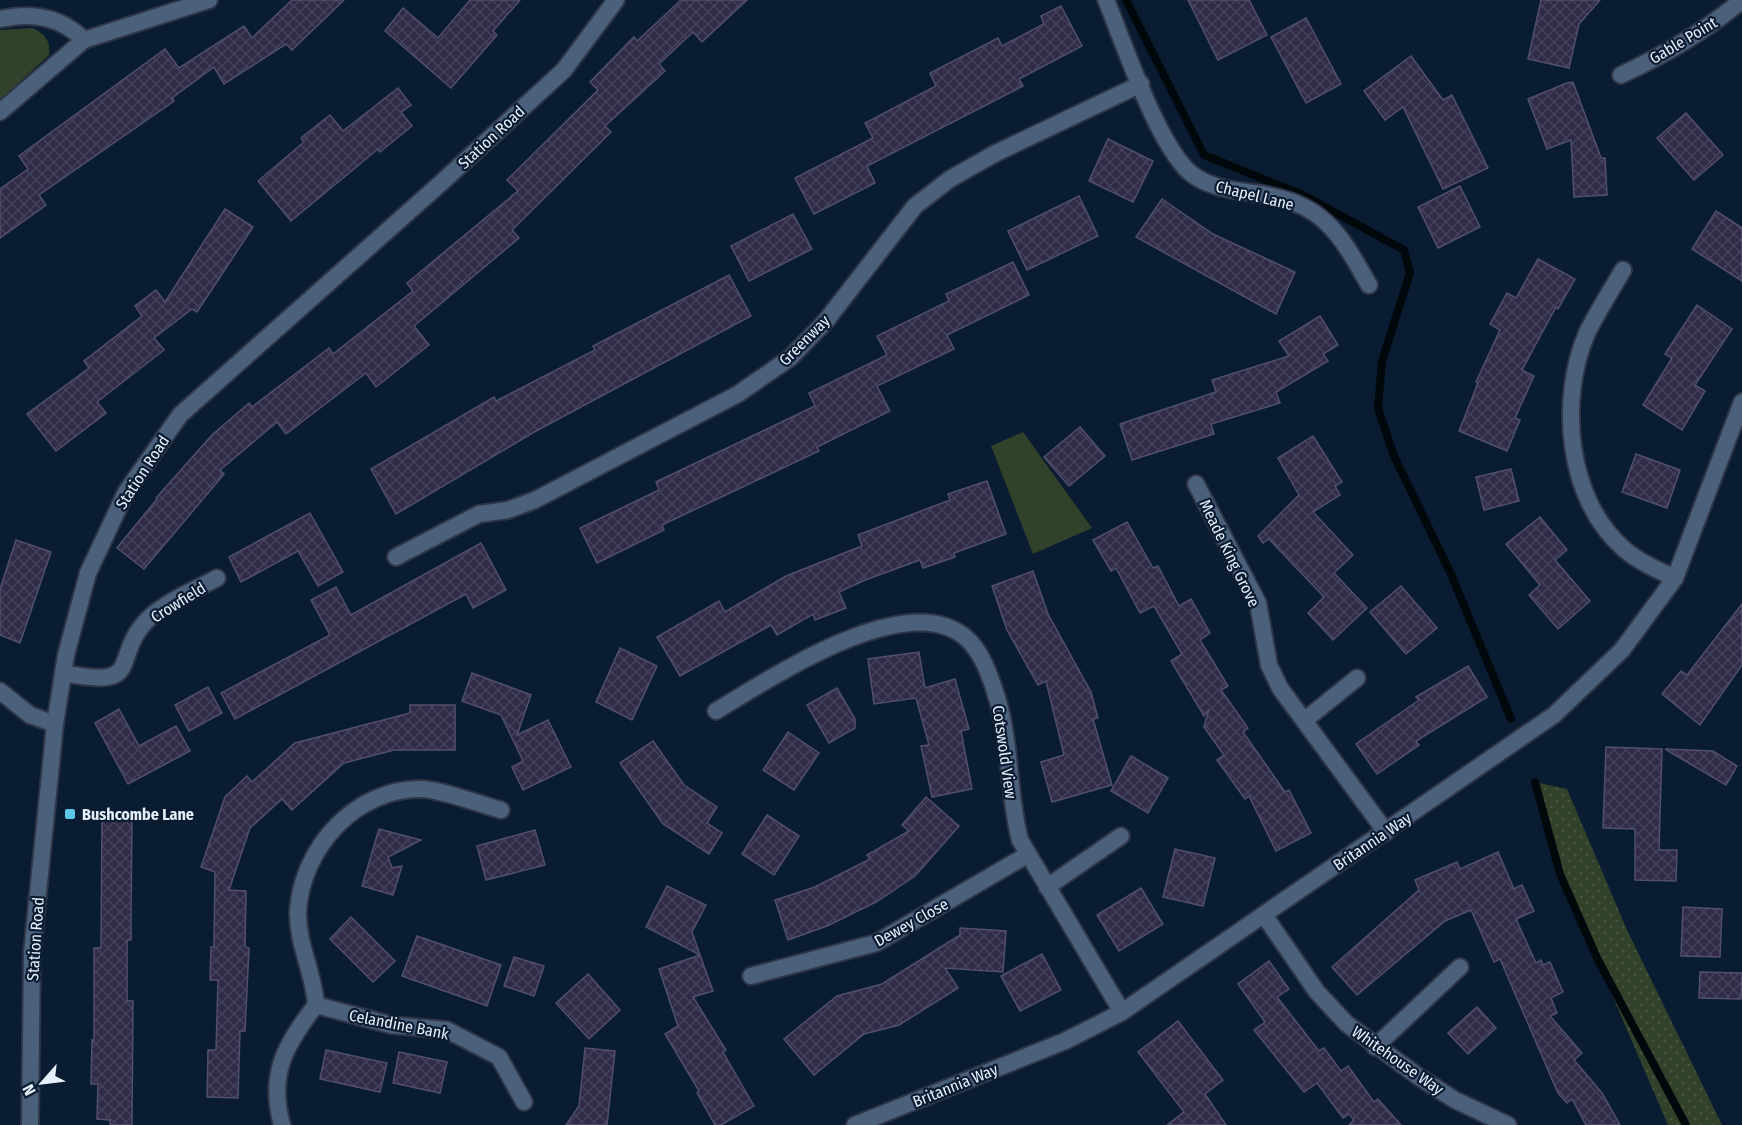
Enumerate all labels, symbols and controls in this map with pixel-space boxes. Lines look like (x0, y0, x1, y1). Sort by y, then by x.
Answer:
street label: Gable Point (1646, 12, 1721, 68)
street label: Station Road (454, 102, 529, 173)
street label: Chapel Lane (1214, 177, 1296, 214)
street label: Greenway (775, 311, 834, 370)
street label: Station Road (112, 432, 173, 513)
street label: Meade King Grove (1195, 496, 1264, 610)
street label: Crowfield (147, 578, 209, 627)
street label: Cotswold View (989, 704, 1021, 800)
place label: Bushcombe Lane (82, 805, 194, 824)
marker: Bushcombe Lane (63, 807, 77, 821)
street label: Britannia Way (1330, 808, 1416, 874)
street label: Dewey Close (871, 894, 952, 951)
street label: Station Road (23, 897, 48, 982)
street label: Celandine Bank (347, 1005, 451, 1044)
street label: Whitehouse Way (1348, 1022, 1448, 1099)
north arrow (12, 1053, 72, 1113)
street label: Britannia Way (910, 1059, 1001, 1111)
text: N (19, 1081, 40, 1099)

